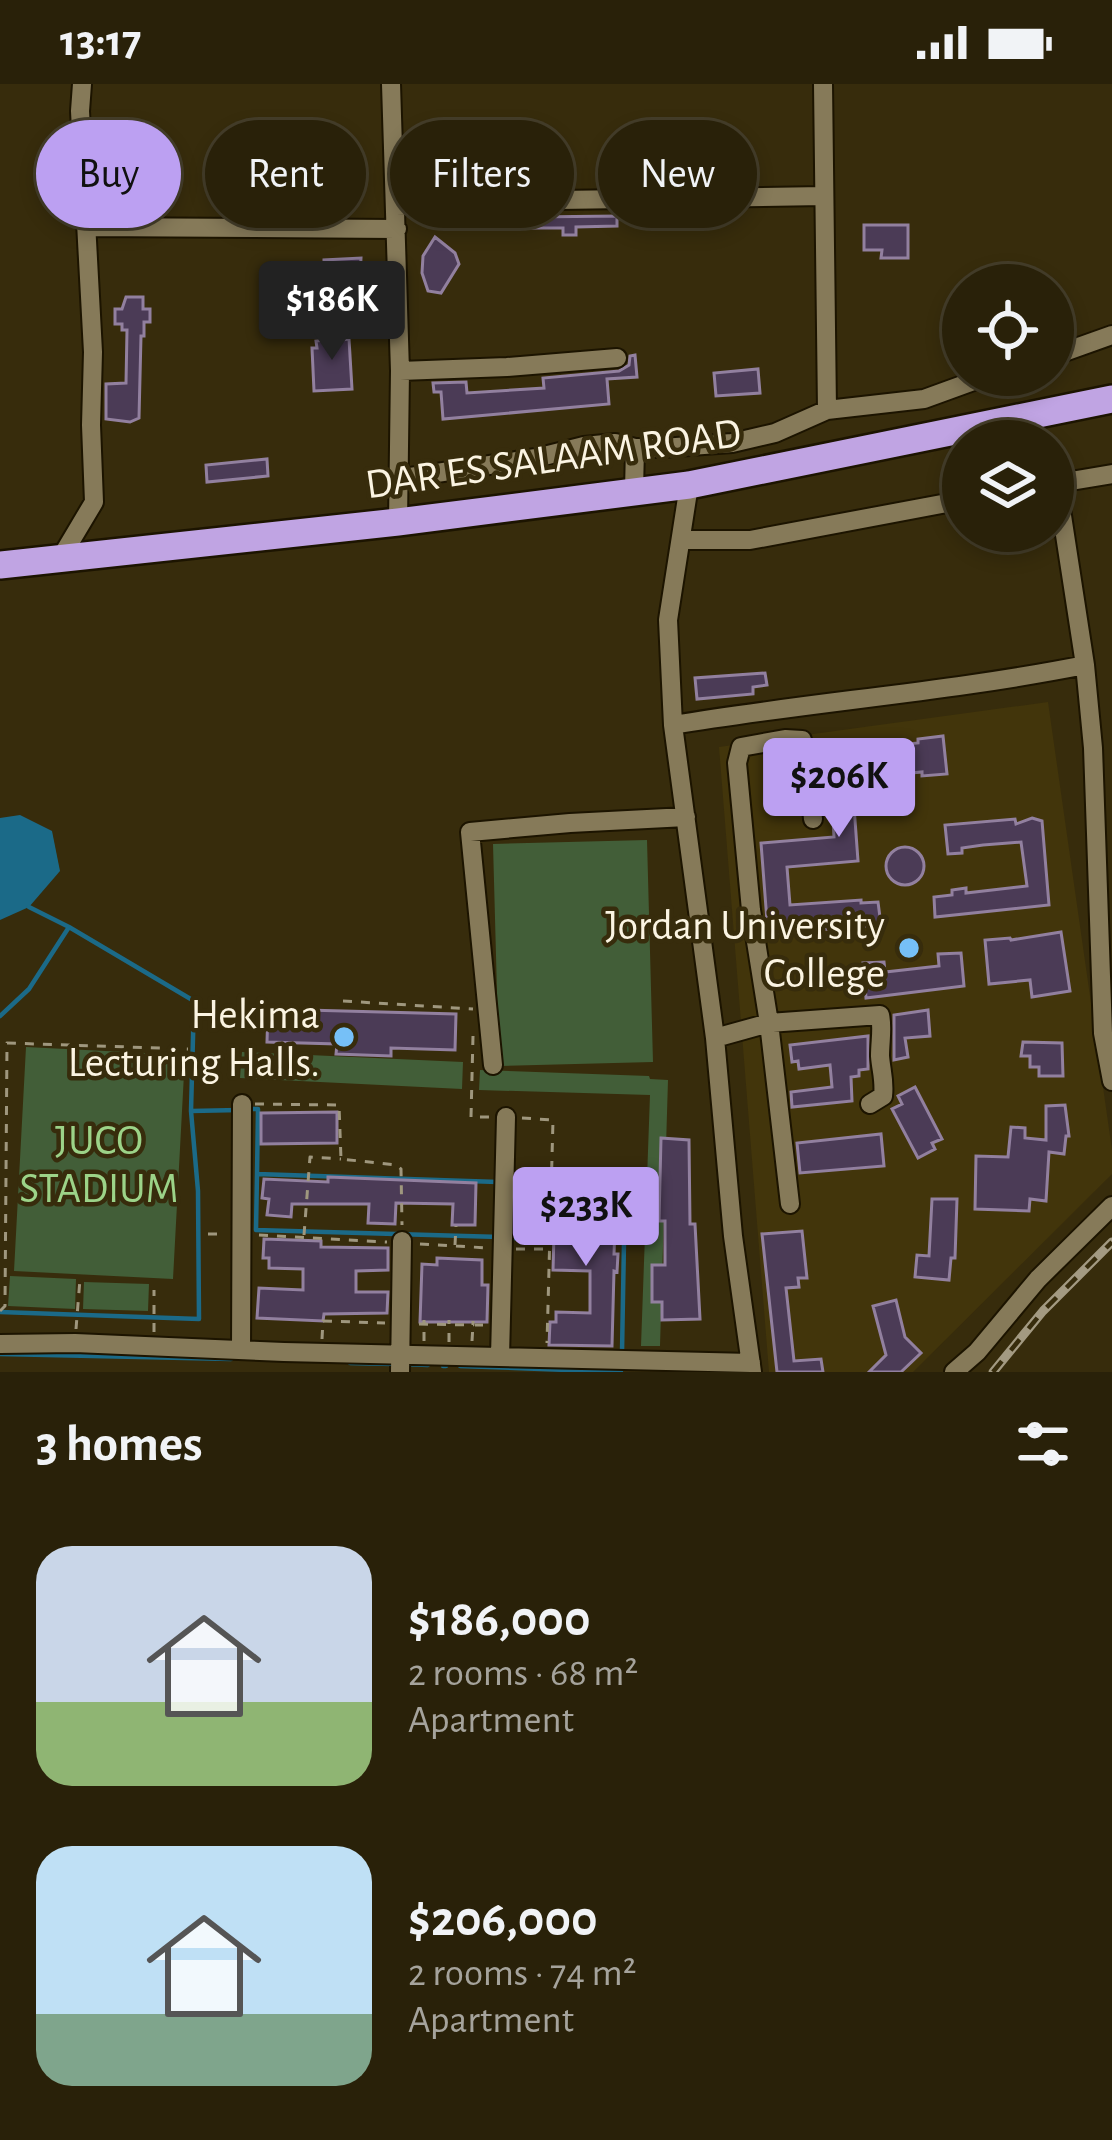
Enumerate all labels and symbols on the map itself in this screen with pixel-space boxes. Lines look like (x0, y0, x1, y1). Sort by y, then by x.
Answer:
pin: $186K (248, 261, 416, 363)
street label: DAR ES SALAAM ROAD (363, 412, 744, 506)
pin: $206K (755, 738, 923, 840)
place label: Jordan University College (605, 905, 885, 995)
marker: Jordan University College (896, 935, 922, 961)
place label: Hekima Lecturing Halls. (68, 994, 320, 1084)
marker: Hekima Lecturing Halls. (331, 1024, 357, 1050)
park label: JUCO STADIUM (19, 1120, 179, 1210)
pin: $233K (502, 1167, 670, 1269)

